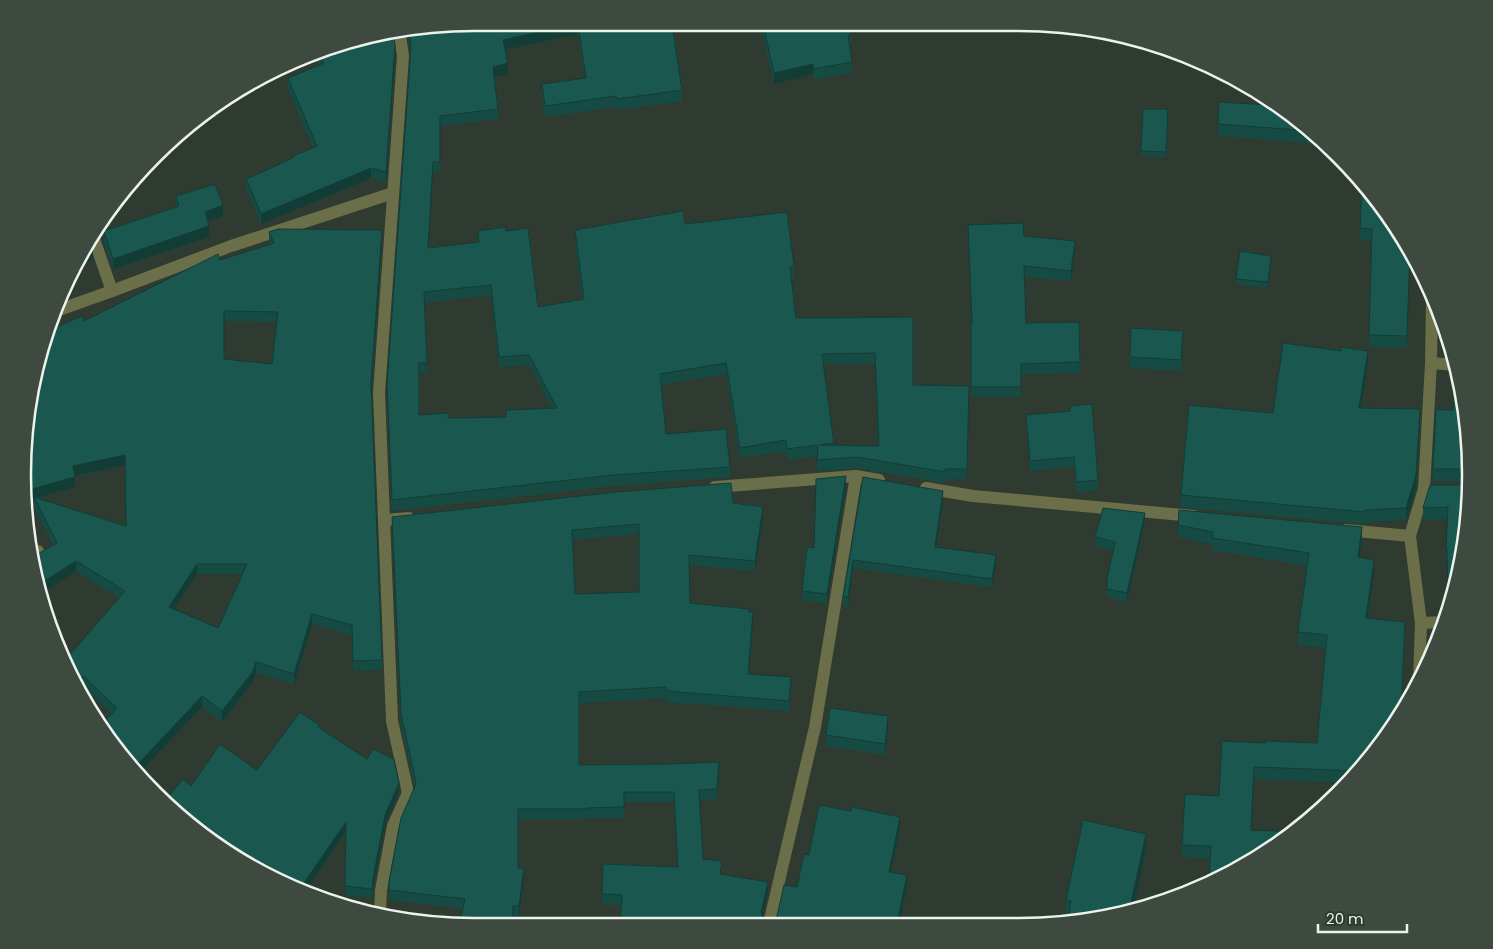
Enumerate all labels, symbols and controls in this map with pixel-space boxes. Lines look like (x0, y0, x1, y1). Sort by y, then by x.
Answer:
scale bar (1318, 902, 1407, 934)
text: 20 m (1326, 908, 1364, 929)

